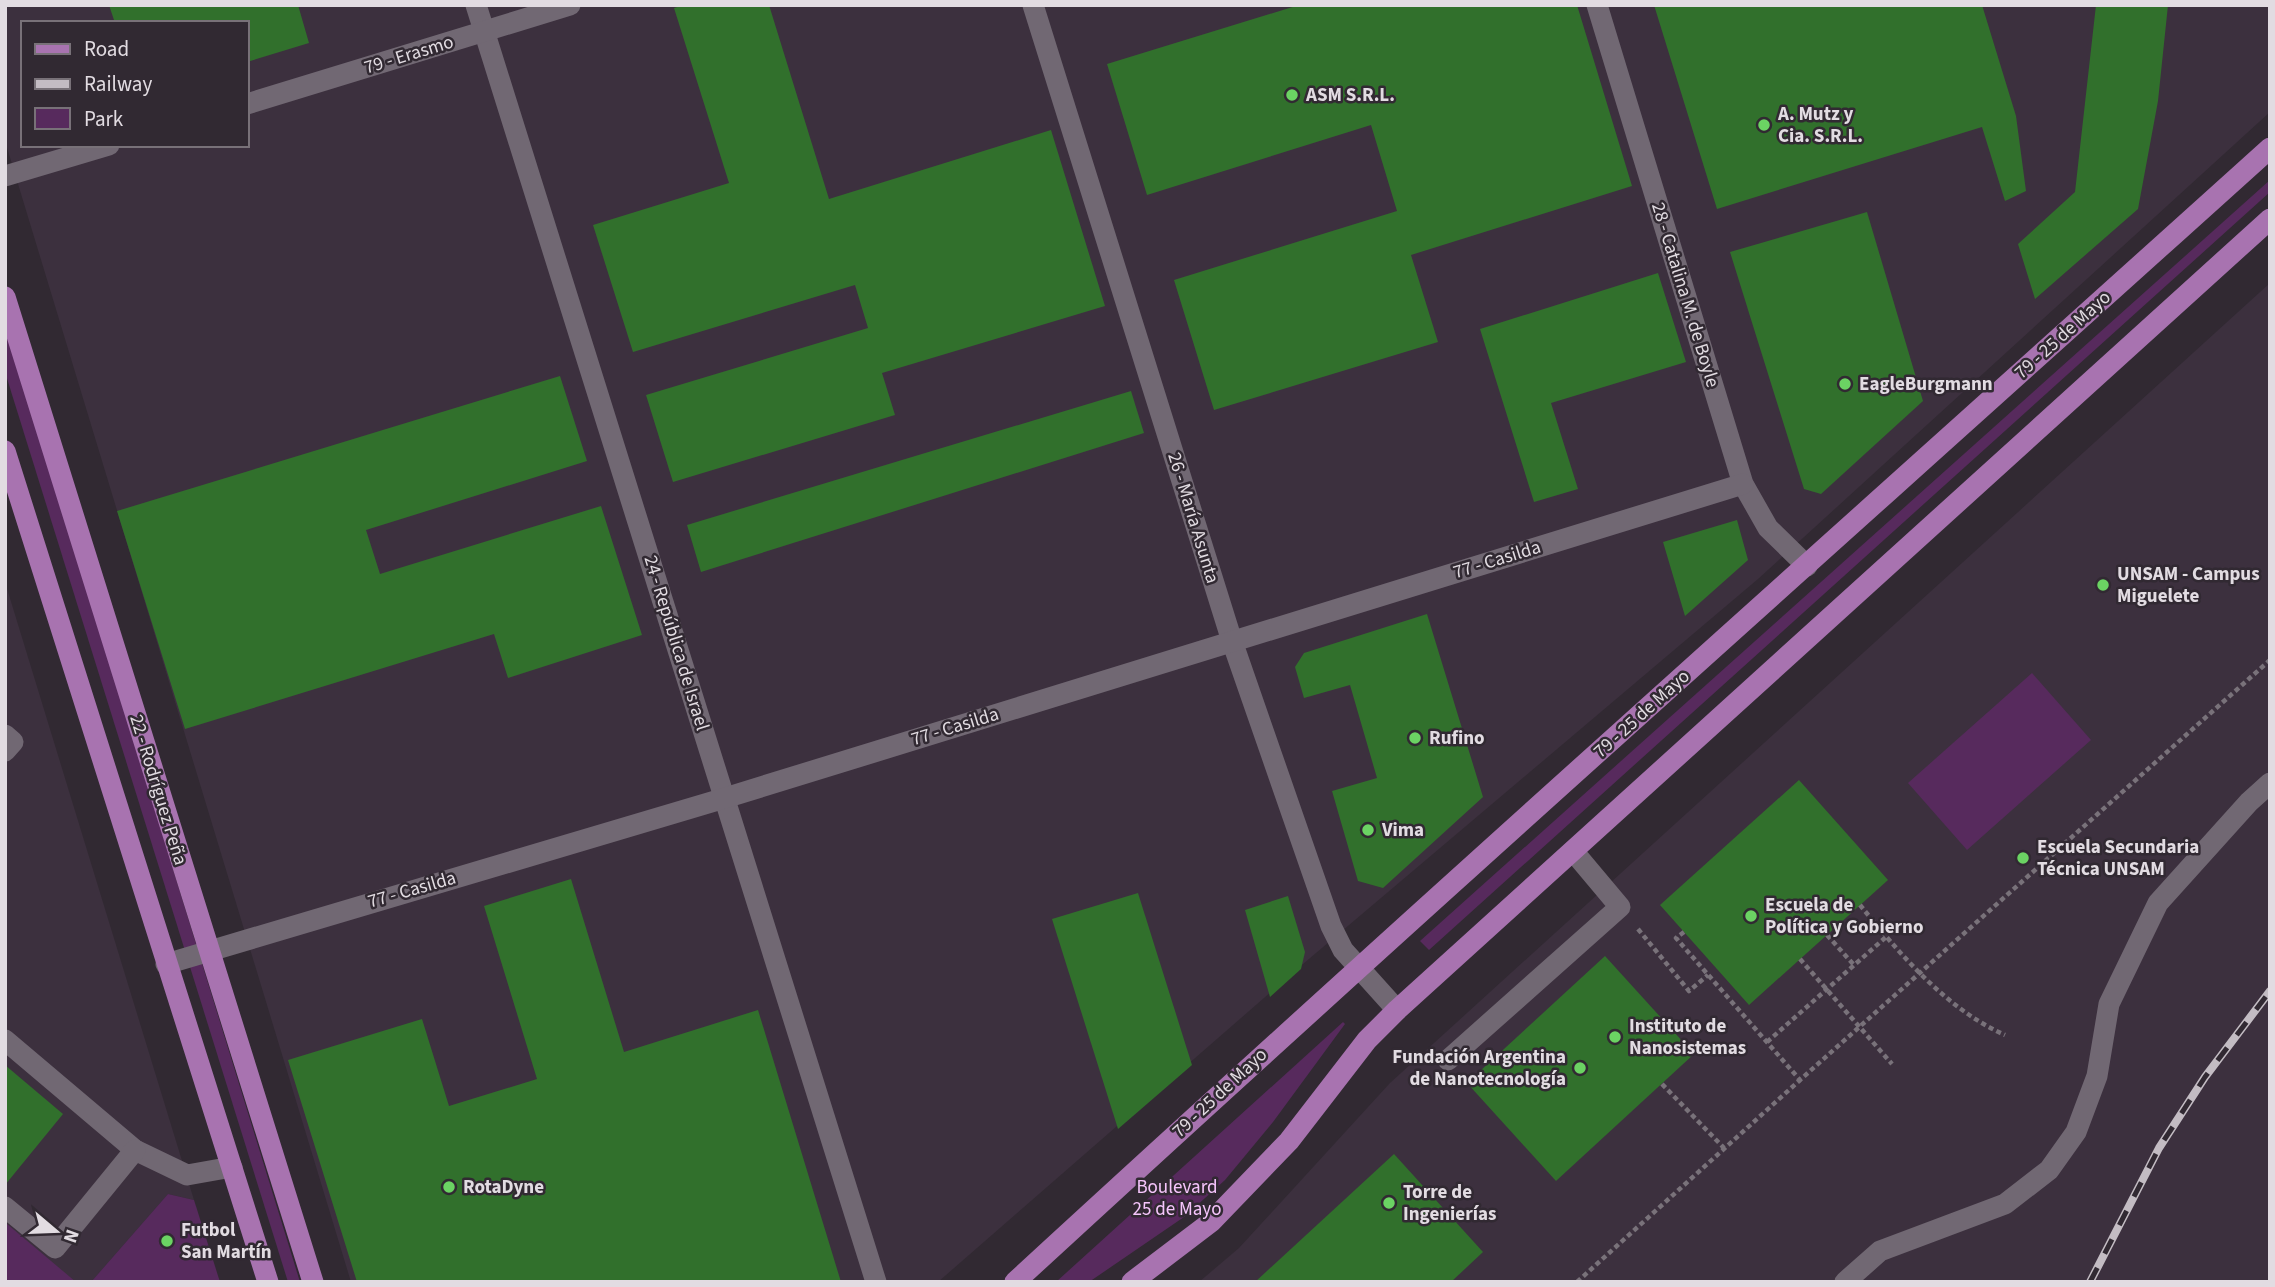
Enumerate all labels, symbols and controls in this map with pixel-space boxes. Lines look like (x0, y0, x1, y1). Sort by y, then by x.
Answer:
legend (21, 21, 248, 147)
street label: 79 - Erasmo (361, 29, 457, 81)
text: Road (84, 34, 129, 64)
text: Railway (84, 69, 152, 99)
place label: ASM S.R.L. (1305, 82, 1395, 109)
marker: ASM S.R.L. (1284, 87, 1300, 103)
place label: A. Mutz y Cia. S.R.L. (1777, 101, 1863, 150)
text: Park (84, 104, 124, 134)
marker: A. Mutz y Cia. S.R.L. (1756, 117, 1772, 133)
street label: 28 - Catalina M. de Boyle (1644, 199, 1726, 391)
street label: 79 - 25 de Mayo (2009, 284, 2117, 386)
place label: EagleBurgmann (1859, 371, 1993, 398)
marker: EagleBurgmann (1837, 376, 1853, 392)
street label: 26 - María Asunta (1160, 449, 1226, 587)
street label: 77 - Casilda (1450, 534, 1544, 586)
street label: 24 - República de Israel (636, 552, 716, 734)
place label: UNSAM - Campus Miguelete (2117, 561, 2260, 610)
marker: UNSAM - Campus Miguelete (2095, 577, 2111, 593)
street label: 79 - 25 de Mayo (1588, 663, 1696, 765)
street label: 77 - Casilda (908, 701, 1002, 753)
street label: 22 - Rodríguez Peña (122, 711, 194, 869)
place label: Rufino (1429, 725, 1485, 752)
marker: Rufino (1407, 730, 1423, 746)
place label: Vima (1381, 817, 1424, 844)
marker: Vima (1360, 822, 1376, 838)
place label: Escuela Secundaria Técnica UNSAM (2037, 834, 2199, 883)
marker: Escuela Secundaria Técnica UNSAM (2015, 850, 2031, 866)
street label: 77 - Casilda (365, 865, 459, 915)
place label: Escuela de Política y Gobierno (1765, 892, 1924, 941)
marker: Escuela de Política y Gobierno (1743, 908, 1759, 924)
place label: Instituto de Nanosistemas (1629, 1013, 1746, 1062)
marker: Instituto de Nanosistemas (1607, 1029, 1623, 1045)
street label: 79 - 25 de Mayo (1166, 1042, 1274, 1144)
place label: Fundación Argentina de Nanotecnología (1392, 1044, 1566, 1093)
marker: Fundación Argentina de Nanotecnología (1572, 1060, 1588, 1076)
place label: RotaDyne (463, 1174, 544, 1201)
park label: Boulevard 25 de Mayo (1133, 1174, 1221, 1223)
marker: RotaDyne (441, 1179, 457, 1195)
place label: Torre de Ingenierías (1403, 1179, 1496, 1228)
marker: Torre de Ingenierías (1381, 1195, 1397, 1211)
north arrow (21, 1196, 91, 1266)
place label: Futbol San Martín (181, 1217, 272, 1266)
text: N (56, 1226, 85, 1246)
marker: Futbol San Martín (159, 1233, 175, 1249)

